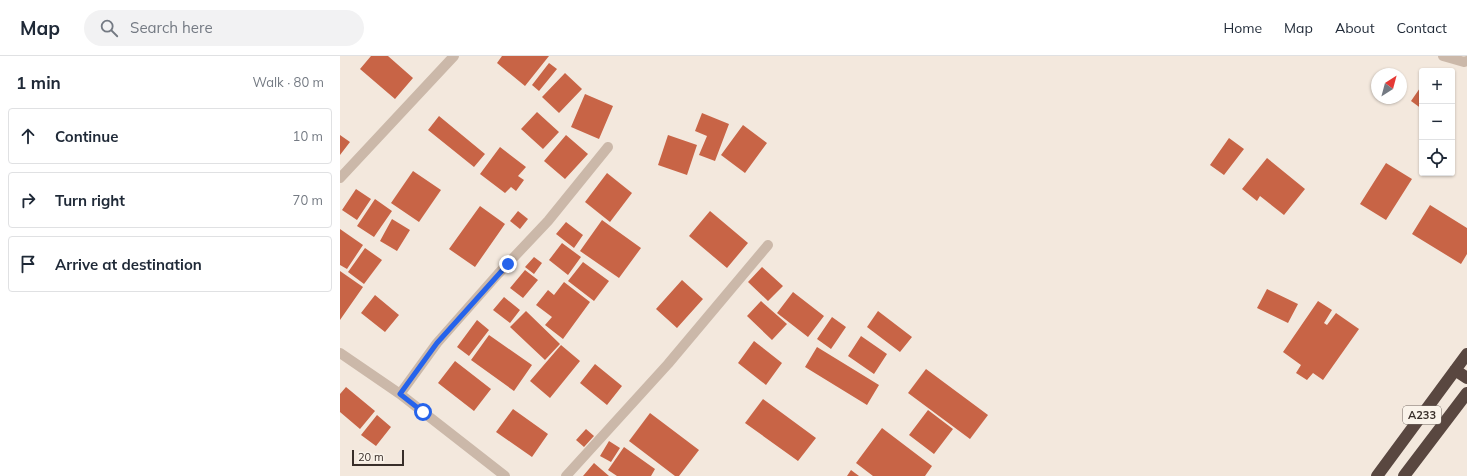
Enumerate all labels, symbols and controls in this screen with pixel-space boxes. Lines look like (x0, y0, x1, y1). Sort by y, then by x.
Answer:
search box (84, 10, 364, 46)
text: Map (20, 16, 60, 40)
icon: search (98, 17, 120, 39)
text: Search here (130, 18, 213, 37)
text: Home (1223, 19, 1262, 37)
text: Map (1284, 19, 1313, 37)
text: About (1335, 19, 1375, 37)
text: Contact (1397, 19, 1447, 37)
north arrow (1371, 68, 1407, 104)
map controls (1419, 68, 1455, 176)
button: + (1419, 68, 1455, 104)
text: 1 min (16, 72, 61, 93)
text: Walk · 80 m (253, 74, 324, 90)
button: − (1419, 104, 1455, 140)
icon: ahead (17, 125, 39, 147)
text: Continue (55, 127, 118, 146)
text: 10 m (293, 128, 323, 144)
button: locate (1419, 140, 1455, 176)
icon: right (17, 189, 39, 211)
text: Turn right (55, 191, 125, 210)
text: 70 m (293, 192, 323, 208)
icon: arrive (17, 253, 39, 275)
text: Arrive at destination (55, 255, 202, 274)
route end (499, 255, 517, 273)
route start (414, 403, 432, 421)
road number: A233 (1403, 406, 1441, 424)
scale bar (352, 448, 404, 467)
text: 20 m (358, 450, 384, 464)

